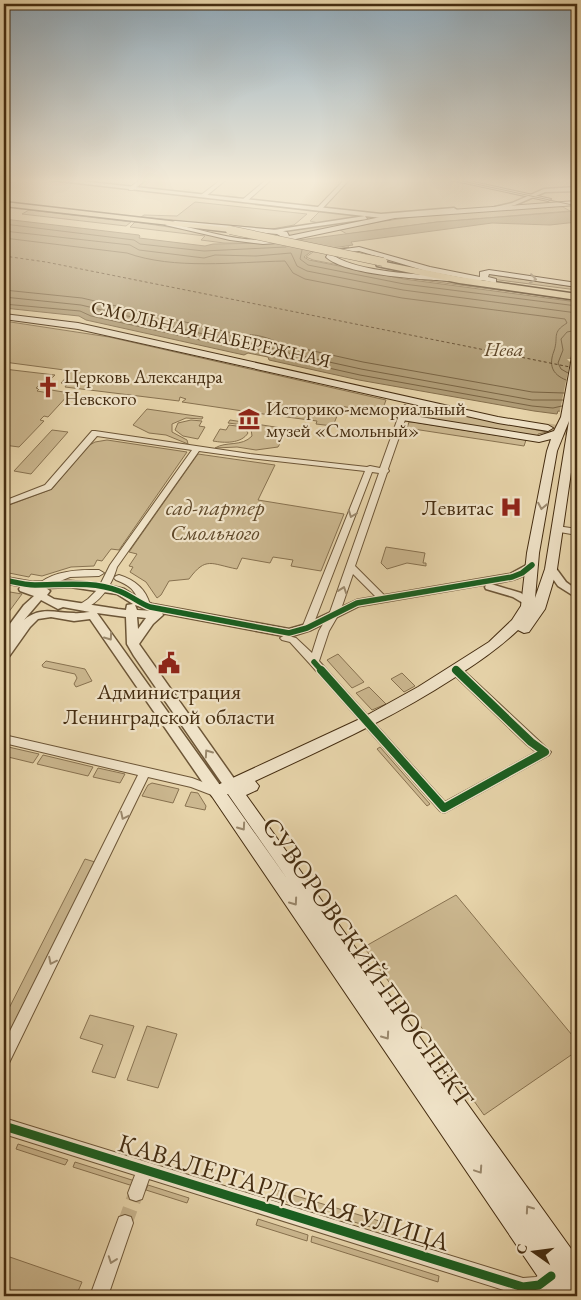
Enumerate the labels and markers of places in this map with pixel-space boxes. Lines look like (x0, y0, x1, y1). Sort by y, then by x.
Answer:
place label: Церковь Александра Невского (64, 364, 223, 411)
church icon: Церковь Александра Невского (35, 374, 61, 400)
place label: Историко-мемориальный музей «Смольный» (266, 396, 466, 443)
museum icon: Историко-мемориальный музей «Смольный» (236, 406, 262, 432)
place label: Левитас (422, 493, 494, 522)
hospital icon: Левитас (498, 494, 524, 520)
public building icon: Администрация Ленинградской области (156, 650, 182, 676)
place label: Администрация Ленинградской области (63, 677, 275, 731)

